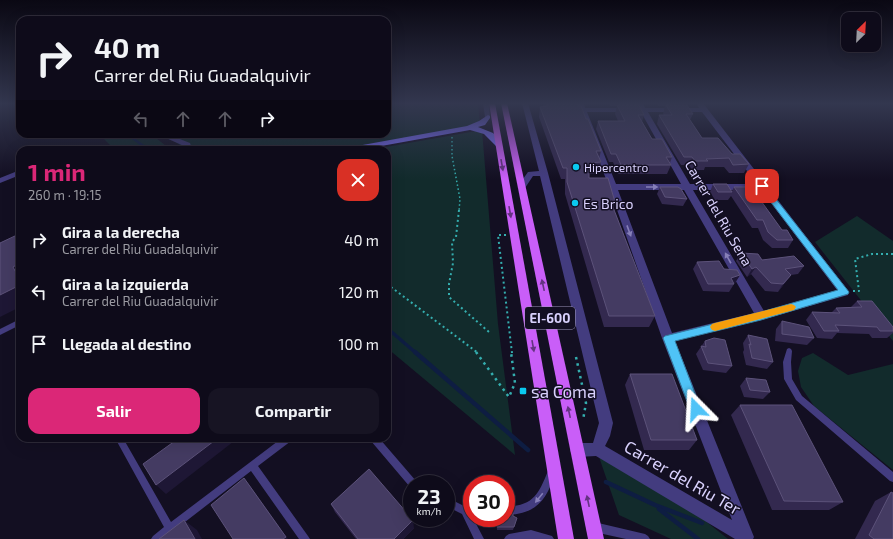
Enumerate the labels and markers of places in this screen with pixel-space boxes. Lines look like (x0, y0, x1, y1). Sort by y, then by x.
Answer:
place label: Hipercentro (584, 160, 648, 174)
marker: Hipercentro (571, 162, 581, 172)
pin (745, 169, 779, 203)
place label: Es Brico (583, 195, 634, 212)
marker: Es Brico (570, 198, 580, 208)
place label: sa Coma (531, 381, 596, 401)
marker: sa Coma (518, 386, 528, 396)

